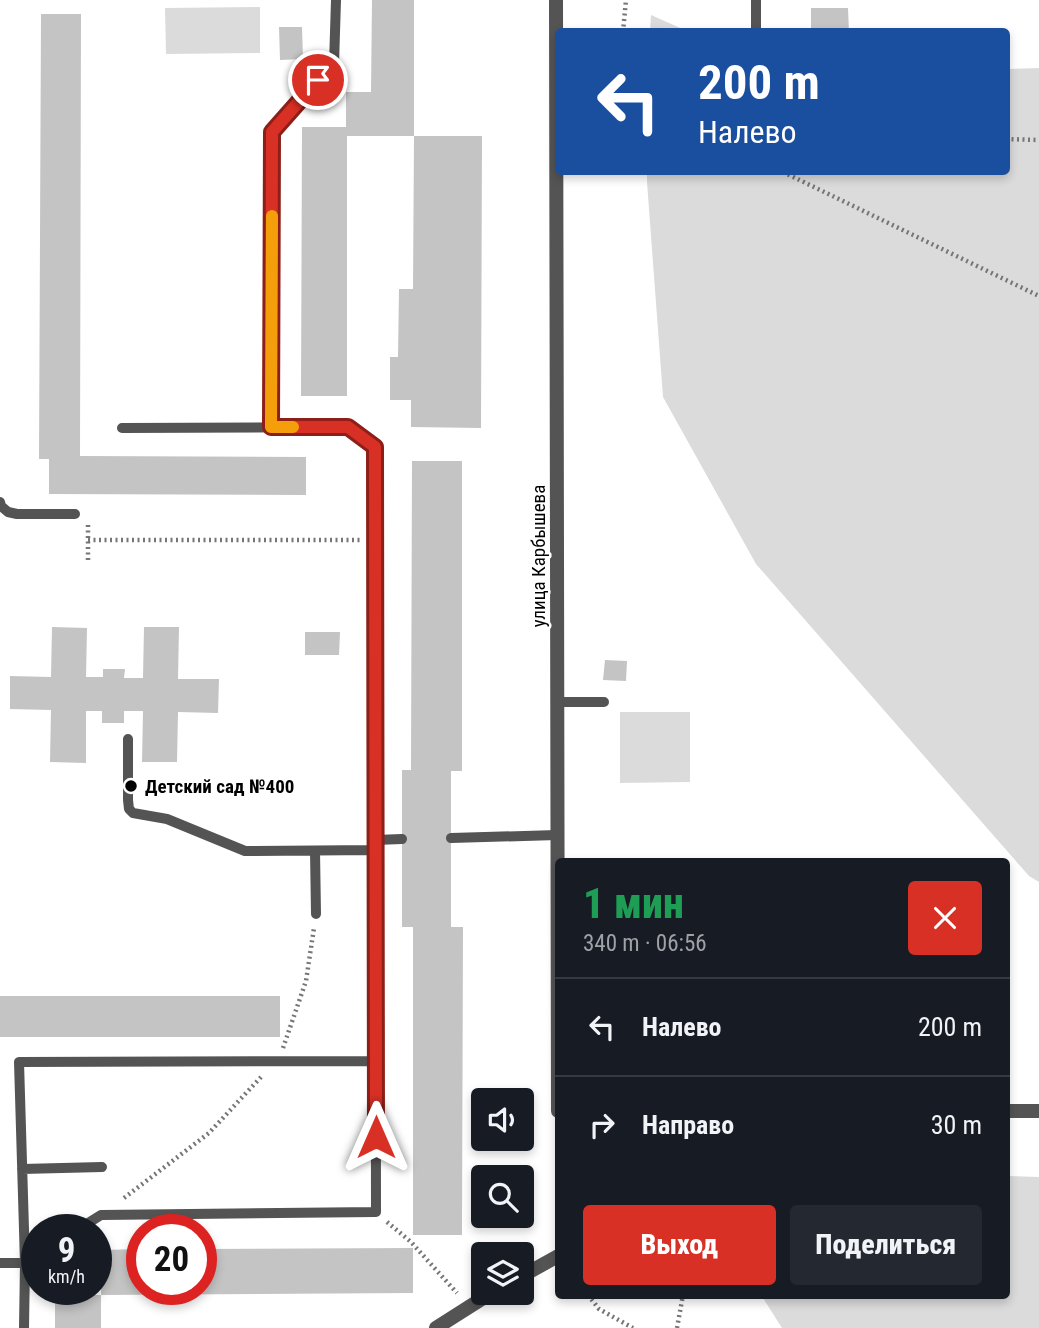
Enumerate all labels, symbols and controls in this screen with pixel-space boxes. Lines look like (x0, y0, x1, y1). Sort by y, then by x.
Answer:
pin (288, 50, 348, 110)
text: 200 m (698, 54, 820, 111)
icon: left (583, 56, 674, 147)
icon: arrive (299, 61, 337, 99)
text: Налево (698, 113, 797, 151)
street label: улица Карбышева (527, 485, 550, 627)
place label: Детский сад №400 (145, 775, 294, 798)
marker: Детский сад №400 (123, 778, 139, 794)
text: 1 мин (583, 879, 684, 928)
button: close (908, 881, 982, 955)
text: 340 m · 06:56 (583, 930, 707, 957)
icon: left (583, 1008, 621, 1046)
text: Налево (642, 1012, 722, 1042)
text: 200 m (918, 1012, 982, 1042)
map controls (471, 1088, 534, 1305)
button: sound (471, 1088, 534, 1151)
position arrow (339, 1100, 413, 1174)
icon: right (583, 1106, 621, 1144)
text: Направо (642, 1110, 734, 1140)
text: 30 m (931, 1110, 982, 1140)
button: search (471, 1165, 534, 1228)
button: Выход (583, 1205, 776, 1285)
button: Поделиться (790, 1205, 982, 1285)
speed limit sign: 20 (126, 1214, 217, 1305)
text: 9 (58, 1230, 75, 1271)
button: layers (471, 1242, 534, 1305)
text: km/h (48, 1266, 85, 1287)

